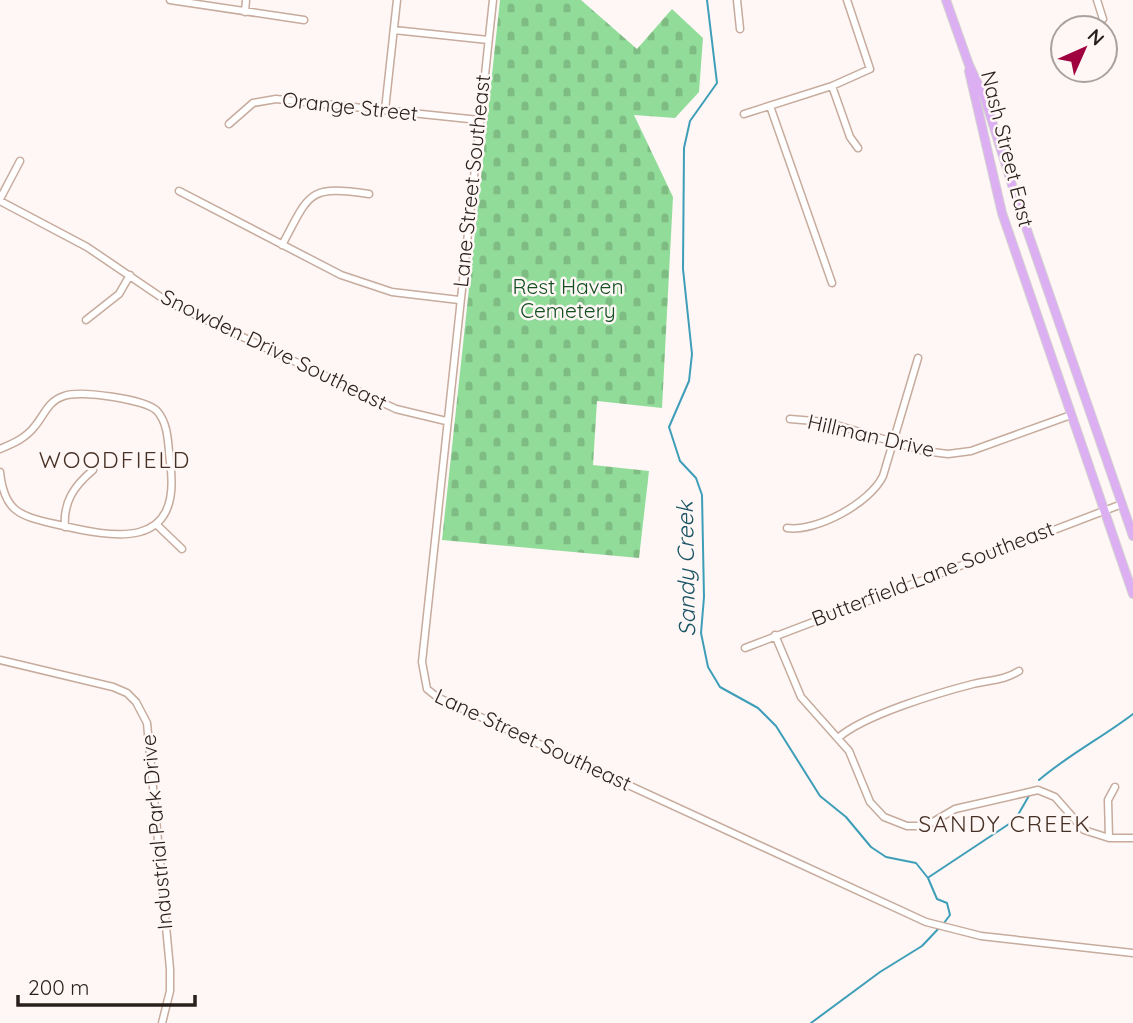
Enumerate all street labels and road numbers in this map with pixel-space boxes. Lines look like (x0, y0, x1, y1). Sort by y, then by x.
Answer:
street label: Nash Street East (976, 68, 1040, 230)
street label: Lane Street Southeast (447, 73, 495, 289)
street label: Orange Street (281, 86, 419, 126)
street label: Snowden Drive Southeast (157, 283, 392, 415)
street label: Hillman Drive (805, 408, 937, 462)
street label: Butterfield Lane Southeast (808, 515, 1057, 631)
street label: Lane Street Southeast (431, 682, 636, 796)
street label: Industrial Park Drive (135, 733, 177, 931)

